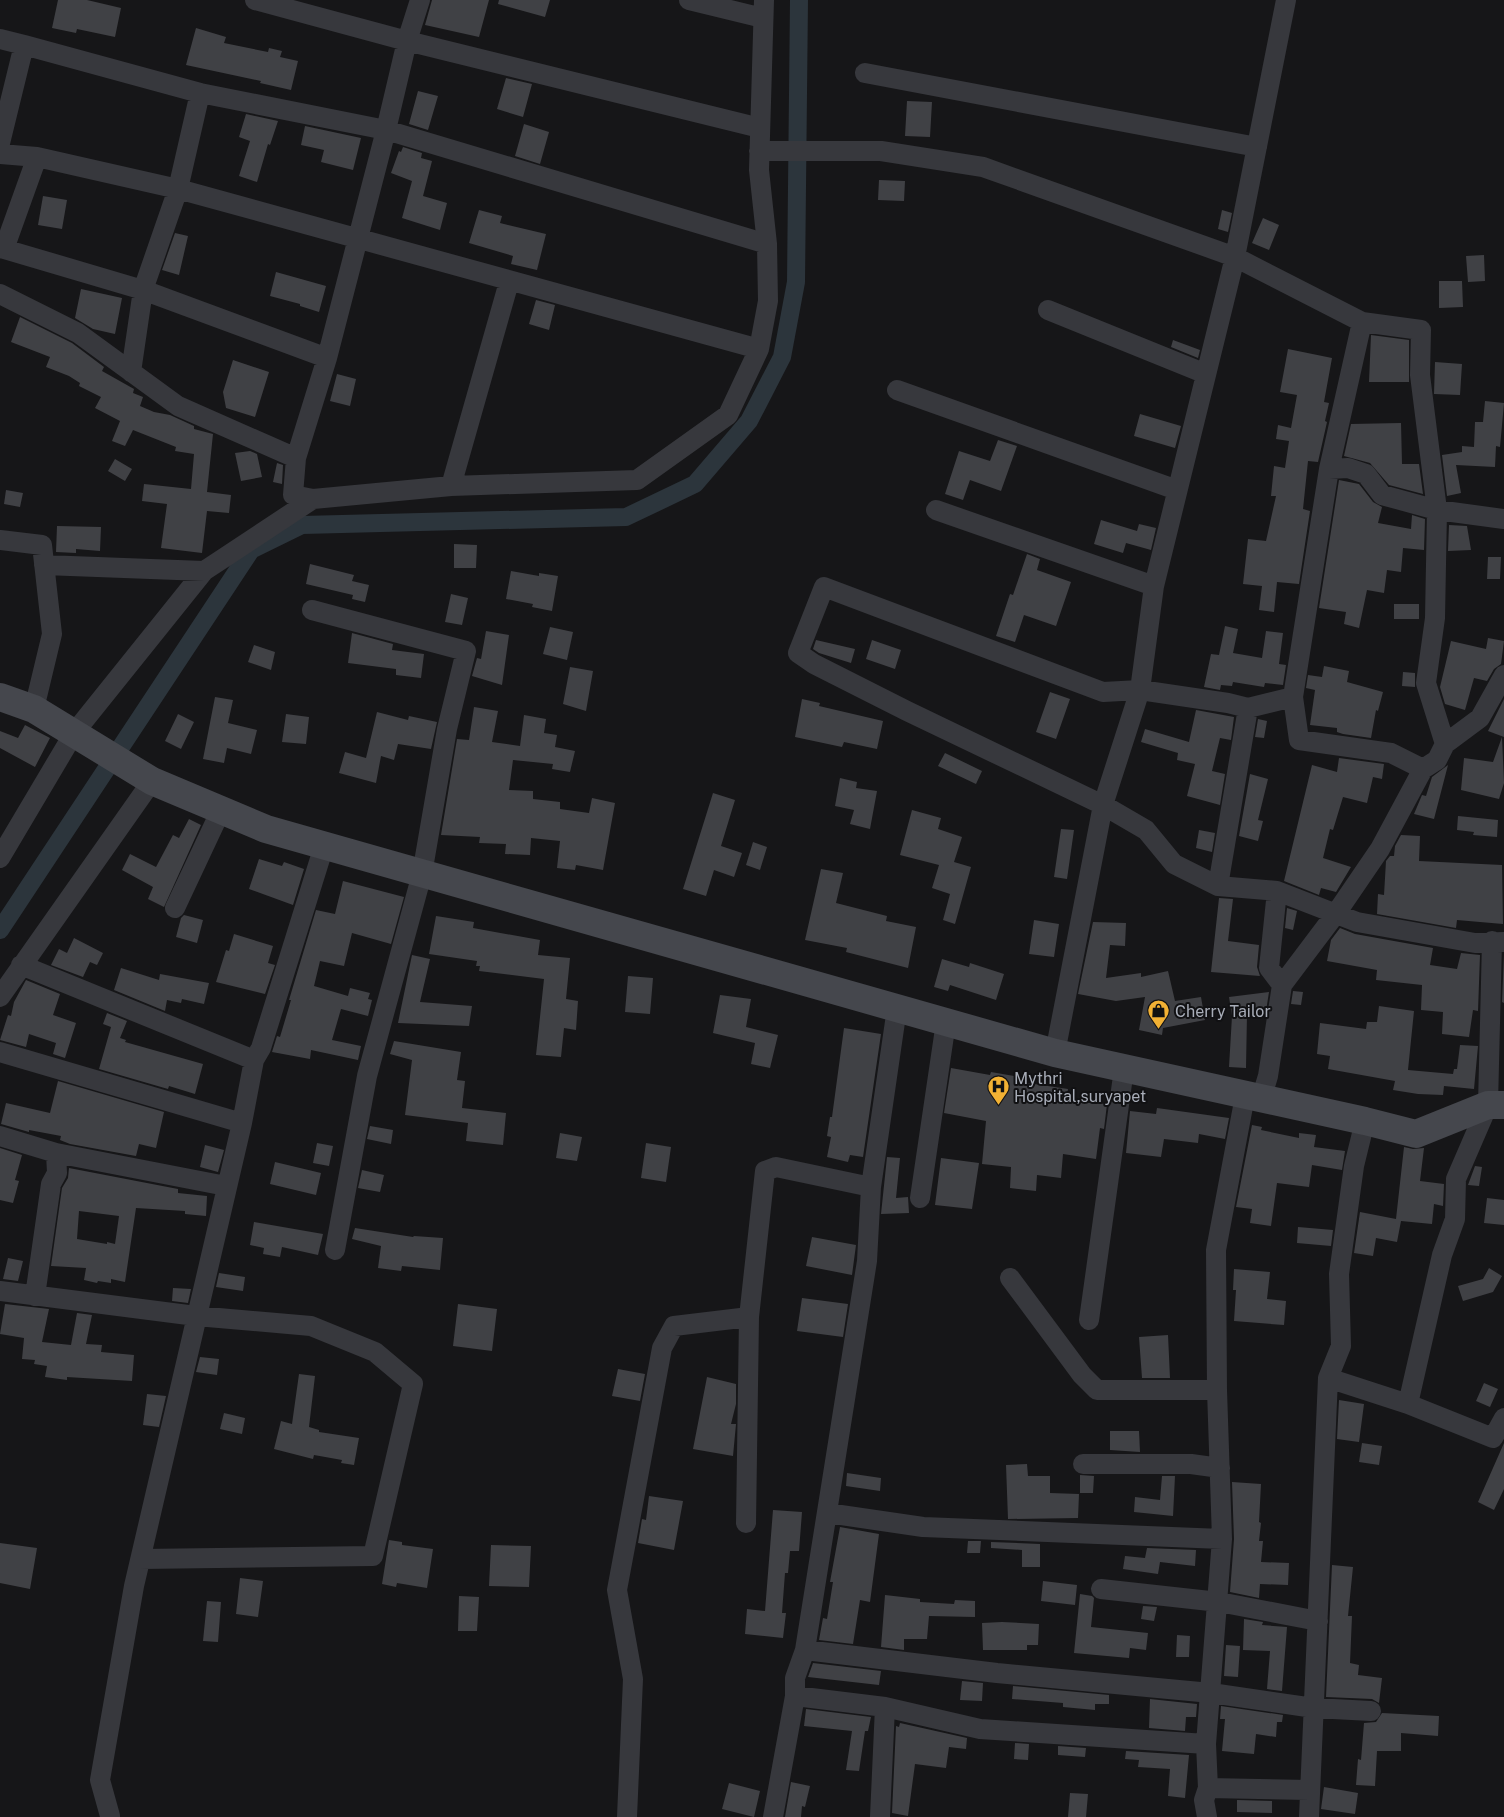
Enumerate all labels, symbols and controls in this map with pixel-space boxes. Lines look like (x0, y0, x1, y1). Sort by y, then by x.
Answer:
shop icon: Cherry Tailor (1147, 999, 1171, 1030)
place label: Cherry Tailor (1175, 1002, 1271, 1021)
place label: Mythri Hospital,suryapet (1014, 1069, 1146, 1106)
hospital icon: Mythri Hospital,suryapet (986, 1075, 1010, 1106)

